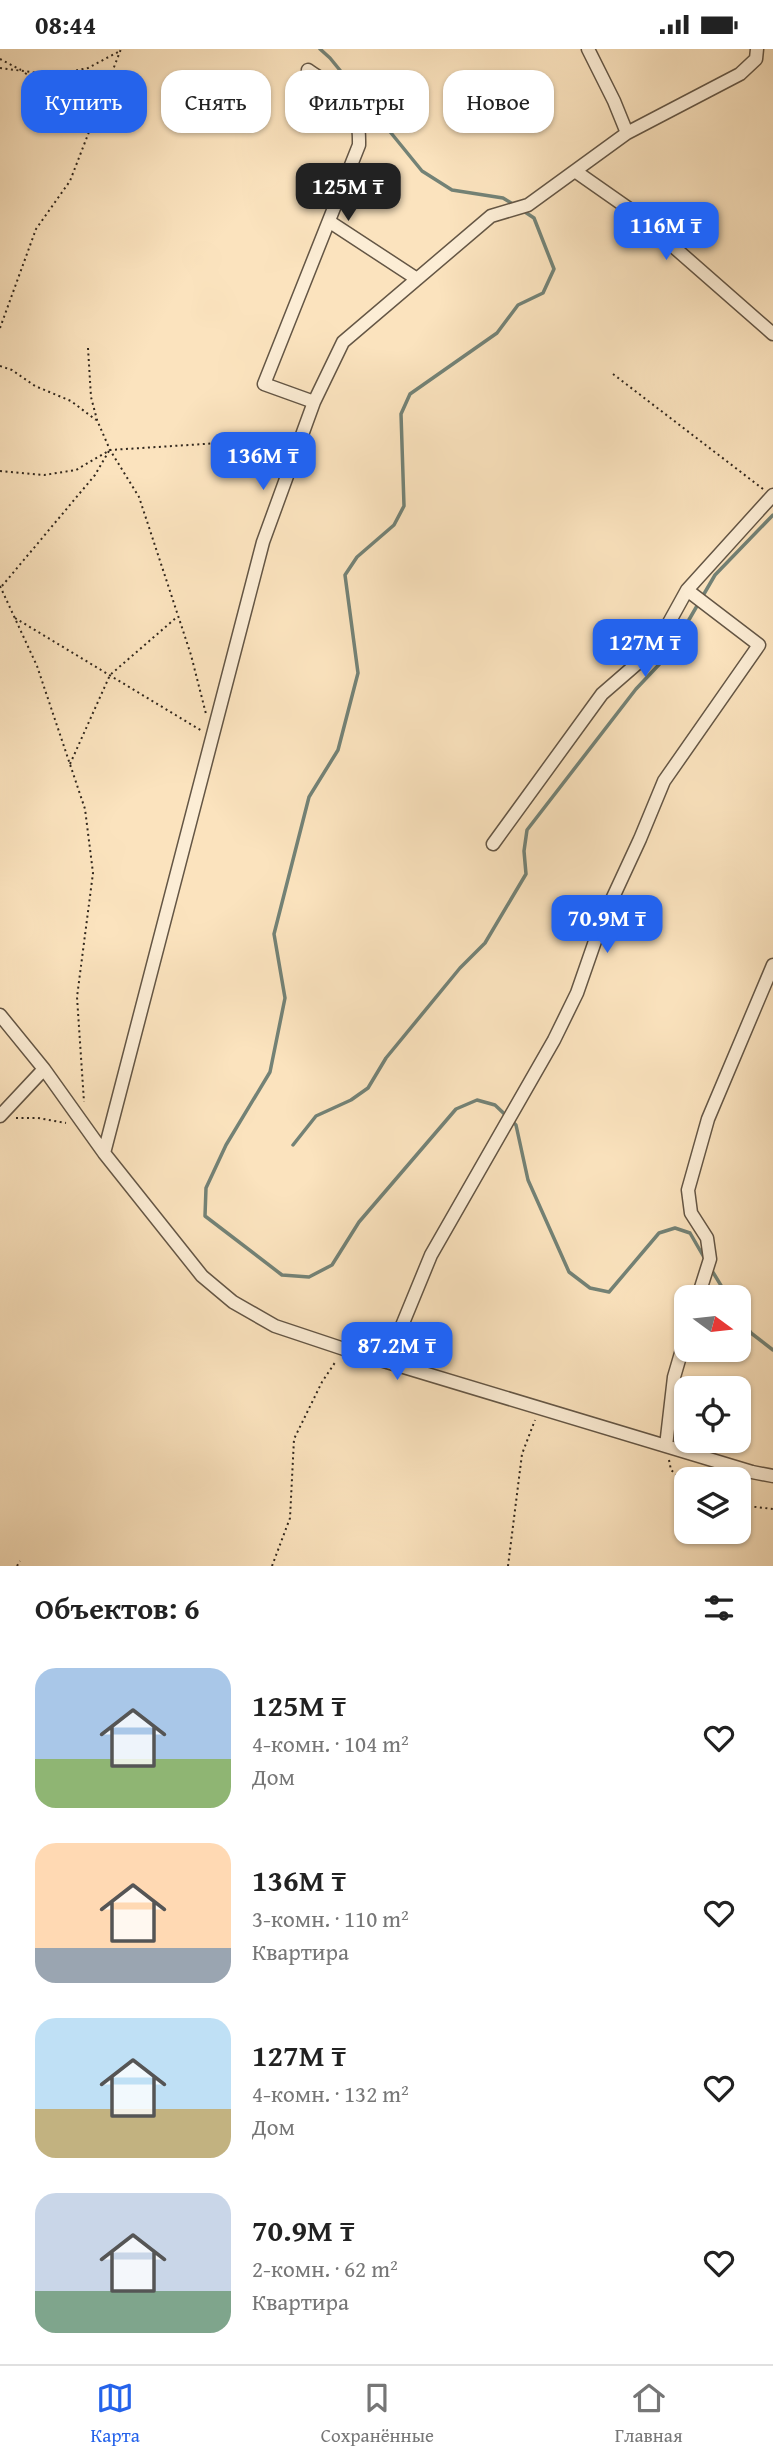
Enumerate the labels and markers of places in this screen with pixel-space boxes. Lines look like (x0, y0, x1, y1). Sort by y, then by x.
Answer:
pin: 125M ₸ (291, 163, 405, 223)
pin: 116M ₸ (609, 203, 723, 262)
pin: 136M ₸ (206, 433, 320, 492)
pin: 127M ₸ (588, 619, 702, 679)
pin: 70.9M ₸ (542, 895, 672, 955)
pin: 87.2M ₸ (332, 1323, 462, 1382)

